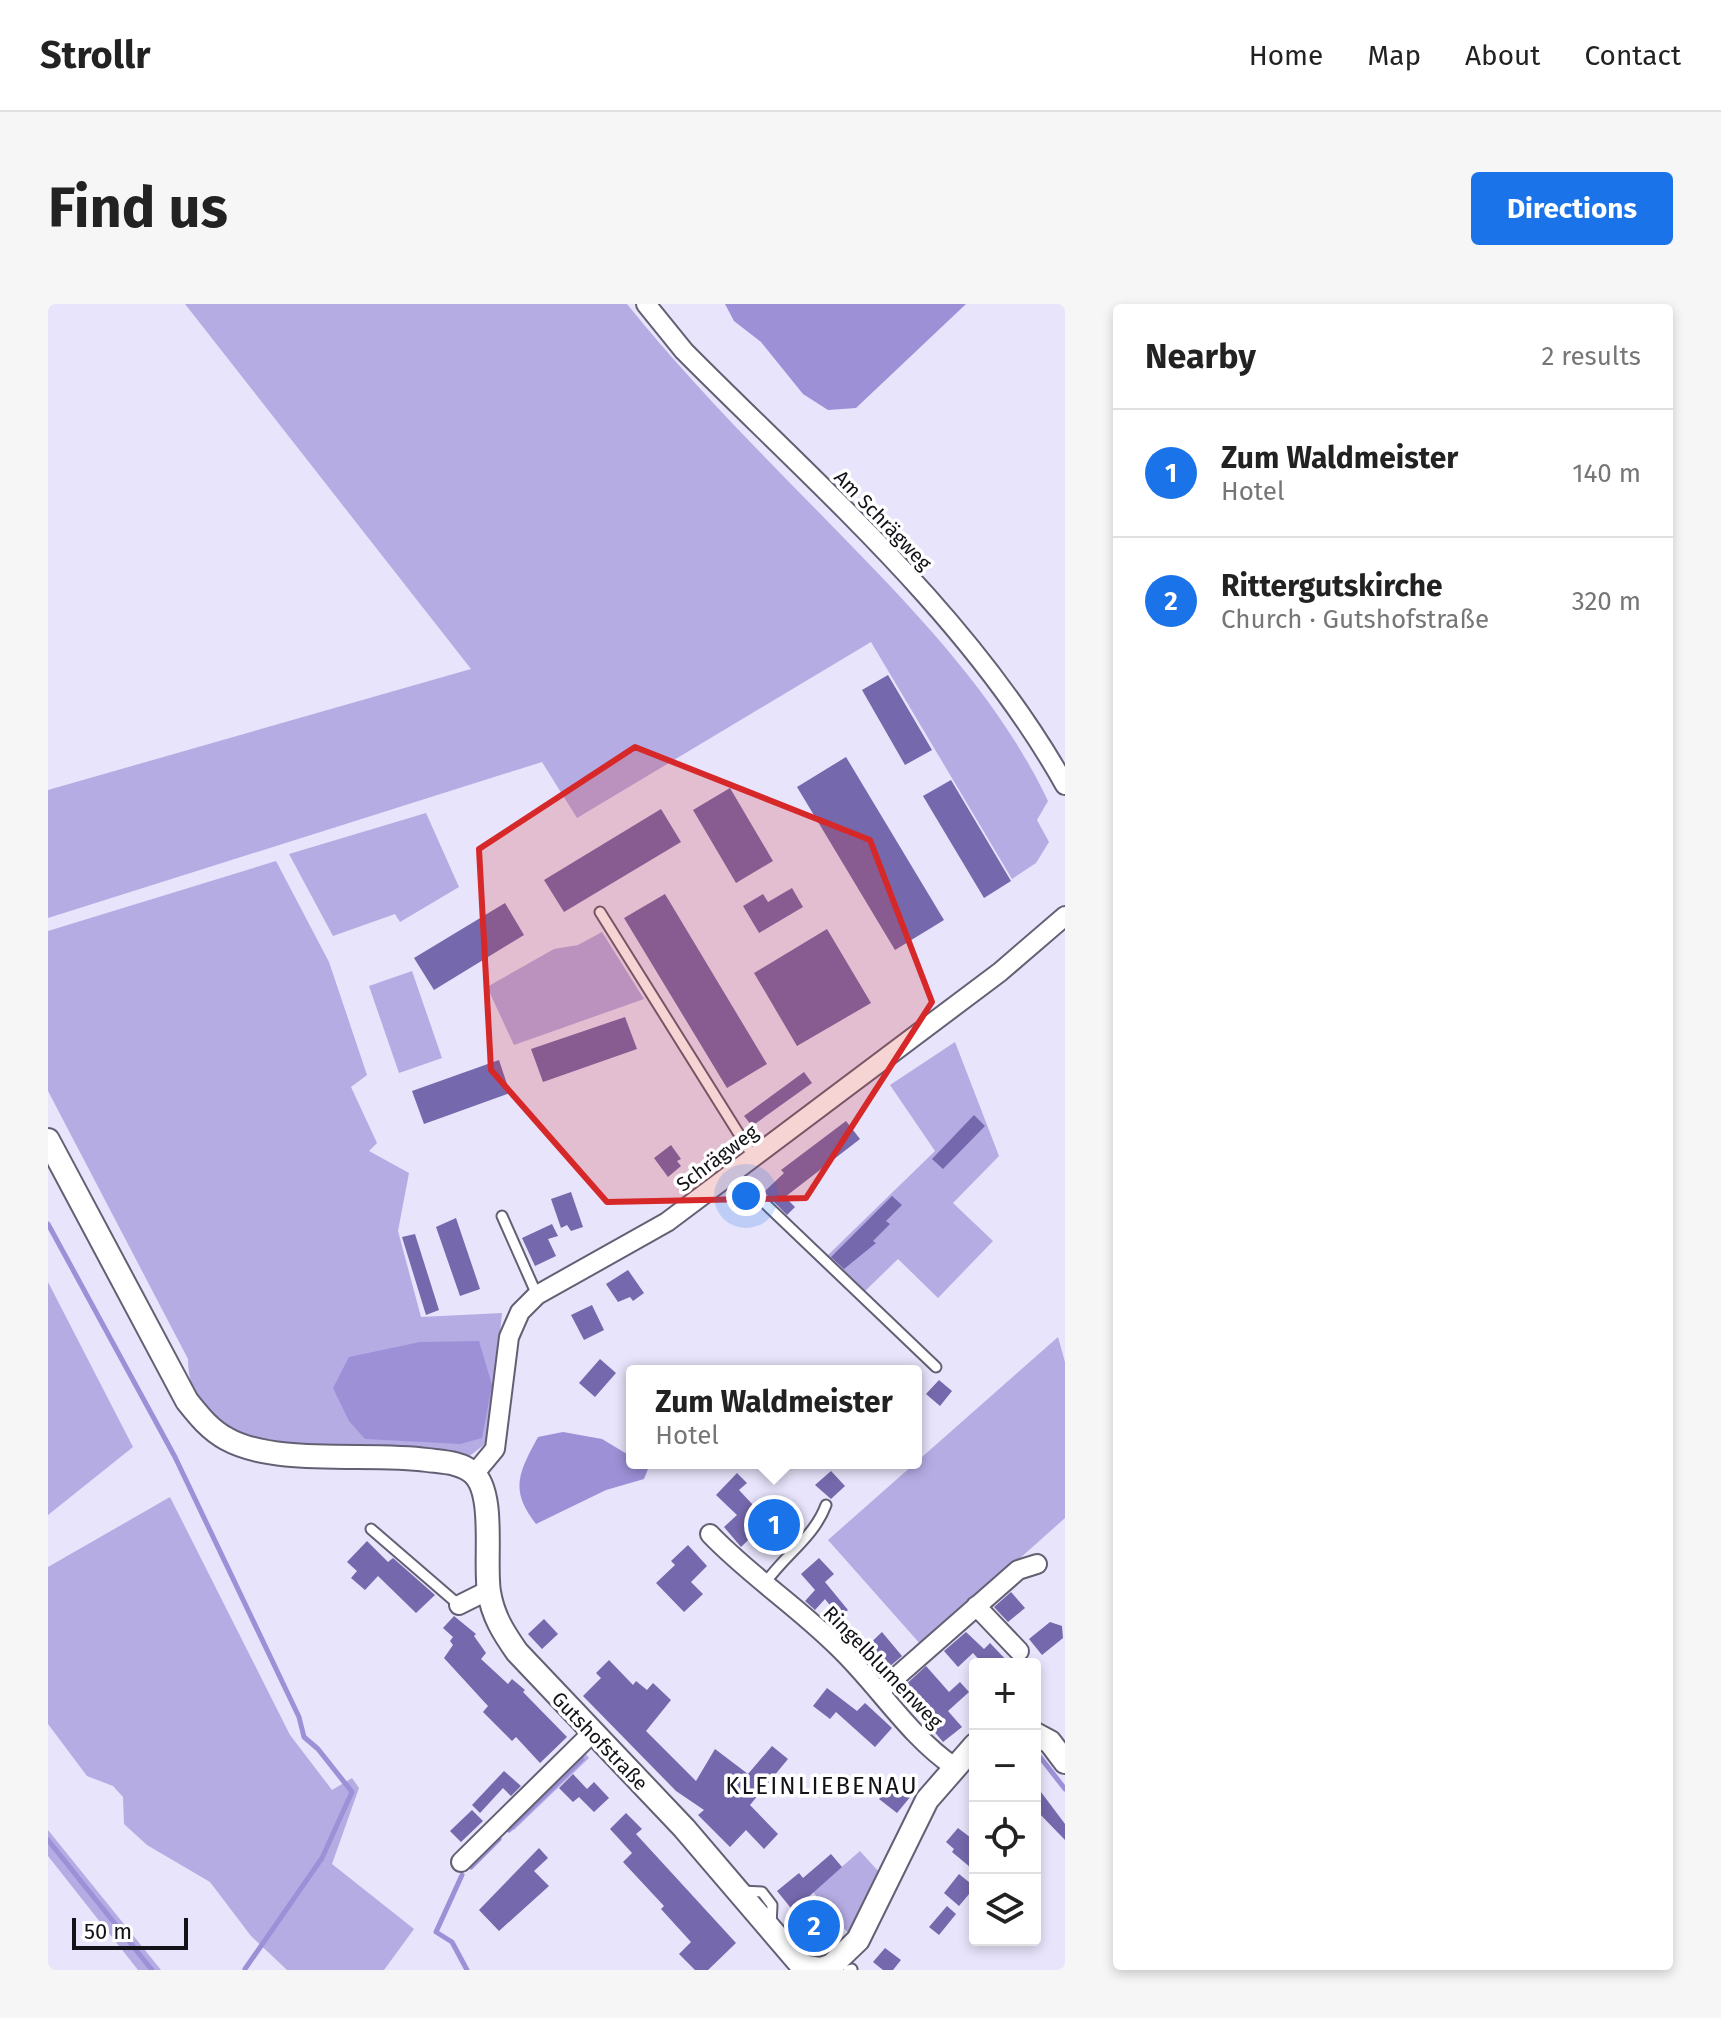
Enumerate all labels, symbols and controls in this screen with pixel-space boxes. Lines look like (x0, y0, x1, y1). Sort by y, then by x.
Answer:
text: Strollr (40, 32, 151, 78)
text: Home (1249, 39, 1323, 72)
text: Map (1367, 39, 1421, 72)
text: About (1465, 39, 1540, 72)
text: Contact (1584, 39, 1681, 72)
button: Directions (1471, 172, 1673, 245)
text: Find us (48, 175, 228, 242)
text: Nearby (1145, 336, 1256, 377)
text: 2 results (1541, 341, 1641, 372)
text: Zum Waldmeister (1221, 440, 1458, 476)
text: 1 (1165, 458, 1177, 489)
text: 140 m (1572, 458, 1641, 489)
street label: Am Schrägweg (829, 465, 937, 575)
text: Hotel (1221, 476, 1285, 507)
text: Rittergutskirche (1221, 568, 1443, 604)
text: 2 (1164, 586, 1178, 617)
text: 320 m (1572, 586, 1641, 617)
text: Church · Gutshofstraße (1221, 604, 1489, 635)
street label: Schrägweg (671, 1119, 763, 1196)
your location (726, 1176, 766, 1216)
popup (626, 1365, 922, 1469)
text: Zum Waldmeister (655, 1384, 893, 1420)
text: Hotel (655, 1420, 719, 1451)
pin: 1 (748, 1495, 800, 1555)
street label: Ringelblumenweg (818, 1601, 948, 1734)
map controls (969, 1658, 1041, 1946)
button: + (969, 1658, 1041, 1730)
street label: Gutshofstraße (547, 1687, 653, 1795)
button: − (969, 1730, 1041, 1802)
district label: KLEINLIEBENAU (725, 1772, 919, 1800)
button: locate (969, 1802, 1041, 1874)
button: layers (969, 1874, 1041, 1946)
pin: 2 (788, 1896, 840, 1956)
scale bar (72, 1914, 188, 1950)
text: 50 m (84, 1918, 132, 1945)

